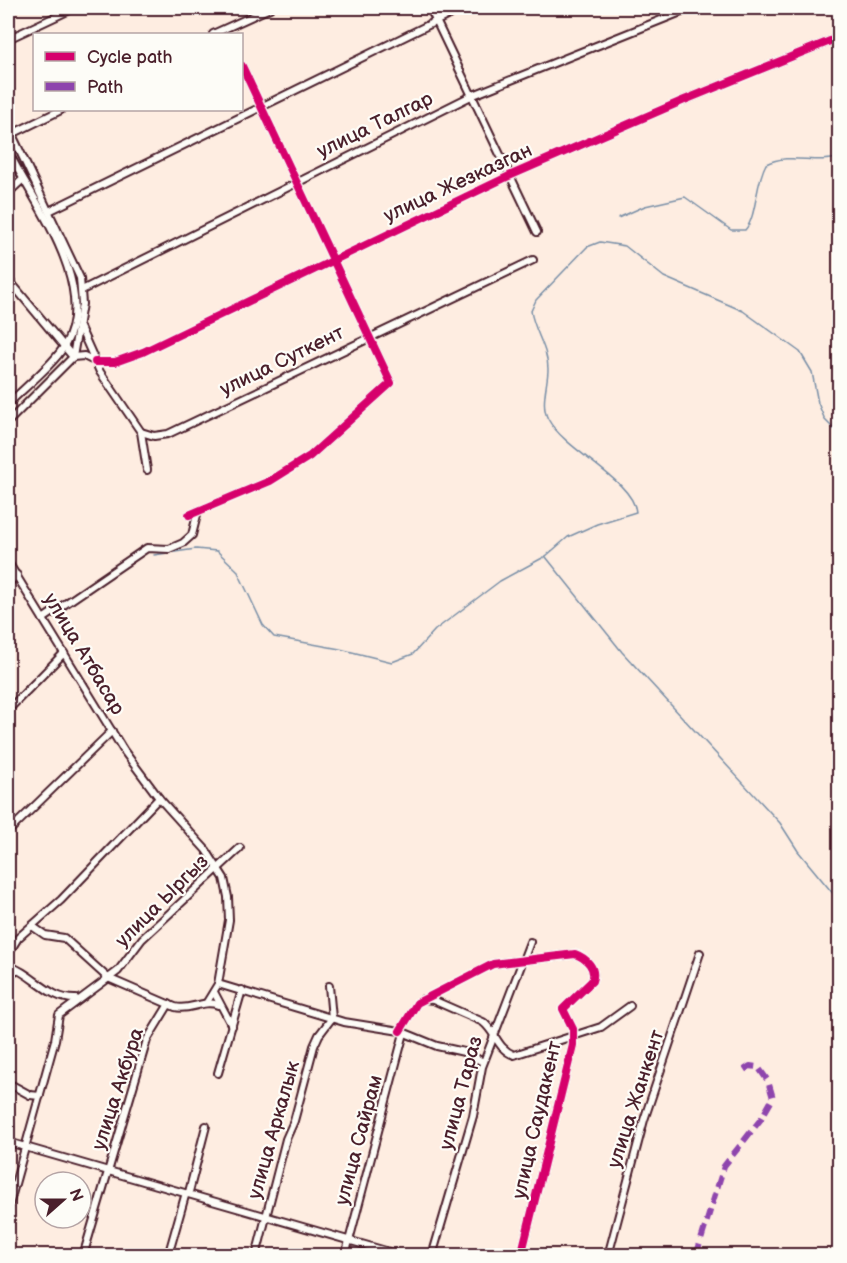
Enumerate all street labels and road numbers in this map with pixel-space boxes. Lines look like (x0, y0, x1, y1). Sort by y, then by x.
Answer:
street label: улица Талгар (313, 86, 438, 163)
street label: улица Жезказган (380, 138, 536, 228)
street label: улица Суткент (216, 320, 349, 401)
street label: улица Атбасар (38, 589, 130, 720)
street label: улица Ыргыз (110, 849, 214, 953)
street label: улица Акбура (87, 1025, 149, 1153)
street label: улица Жанкент (602, 1026, 670, 1171)
street label: улица Тараз (434, 1033, 488, 1153)
street label: улица Саудакент (507, 1038, 567, 1201)
street label: улица Аркалык (243, 1058, 305, 1202)
street label: улица Сайрам (330, 1072, 388, 1208)

